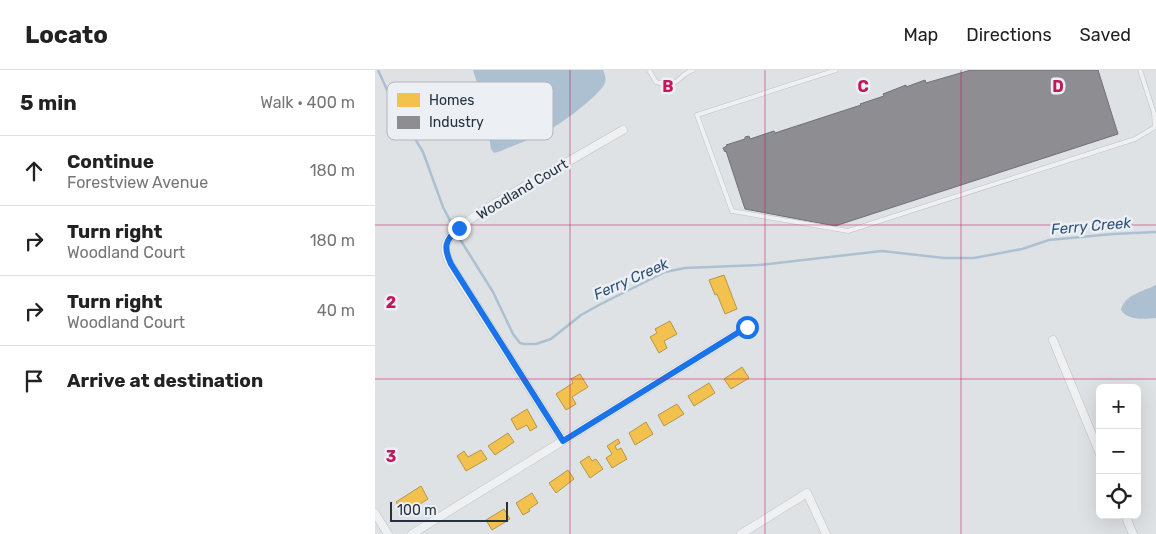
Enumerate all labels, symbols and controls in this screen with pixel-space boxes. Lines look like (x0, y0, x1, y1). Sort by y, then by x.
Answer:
text: Locato (25, 21, 108, 49)
text: Map (903, 24, 938, 46)
text: Directions (966, 24, 1052, 46)
text: Saved (1080, 24, 1131, 46)
text: B (662, 77, 674, 96)
text: C (857, 77, 869, 96)
text: D (1052, 77, 1064, 96)
legend (387, 82, 553, 140)
text: 5 min (20, 90, 77, 115)
text: Homes (429, 92, 474, 109)
text: Walk · 400 m (260, 93, 355, 112)
text: Industry (429, 114, 484, 131)
text: Continue (67, 150, 154, 173)
street label: Woodland Court (474, 155, 571, 223)
icon: ahead (20, 157, 48, 185)
text: 180 m (310, 161, 355, 180)
text: Forestview Avenue (67, 173, 208, 192)
water label: Ferry Creek (1050, 214, 1132, 238)
route end (448, 217, 471, 240)
text: Turn right (67, 220, 162, 243)
icon: right (20, 227, 48, 255)
text: 180 m (310, 231, 355, 250)
text: Woodland Court (67, 243, 185, 262)
water label: Ferry Creek (591, 254, 672, 304)
text: Turn right (67, 290, 162, 313)
text: 2 (386, 293, 396, 312)
icon: right (20, 297, 48, 325)
text: 40 m (317, 301, 355, 320)
text: Woodland Court (67, 313, 185, 332)
route start (736, 316, 759, 339)
icon: arrive (20, 367, 48, 395)
text: Arrive at destination (67, 369, 263, 392)
map controls (1096, 384, 1141, 519)
button: + (1096, 384, 1141, 429)
button: − (1096, 429, 1141, 474)
text: 3 (386, 447, 396, 466)
button: locate (1096, 474, 1141, 519)
scale bar (390, 499, 507, 522)
text: 100 m (397, 502, 437, 519)

